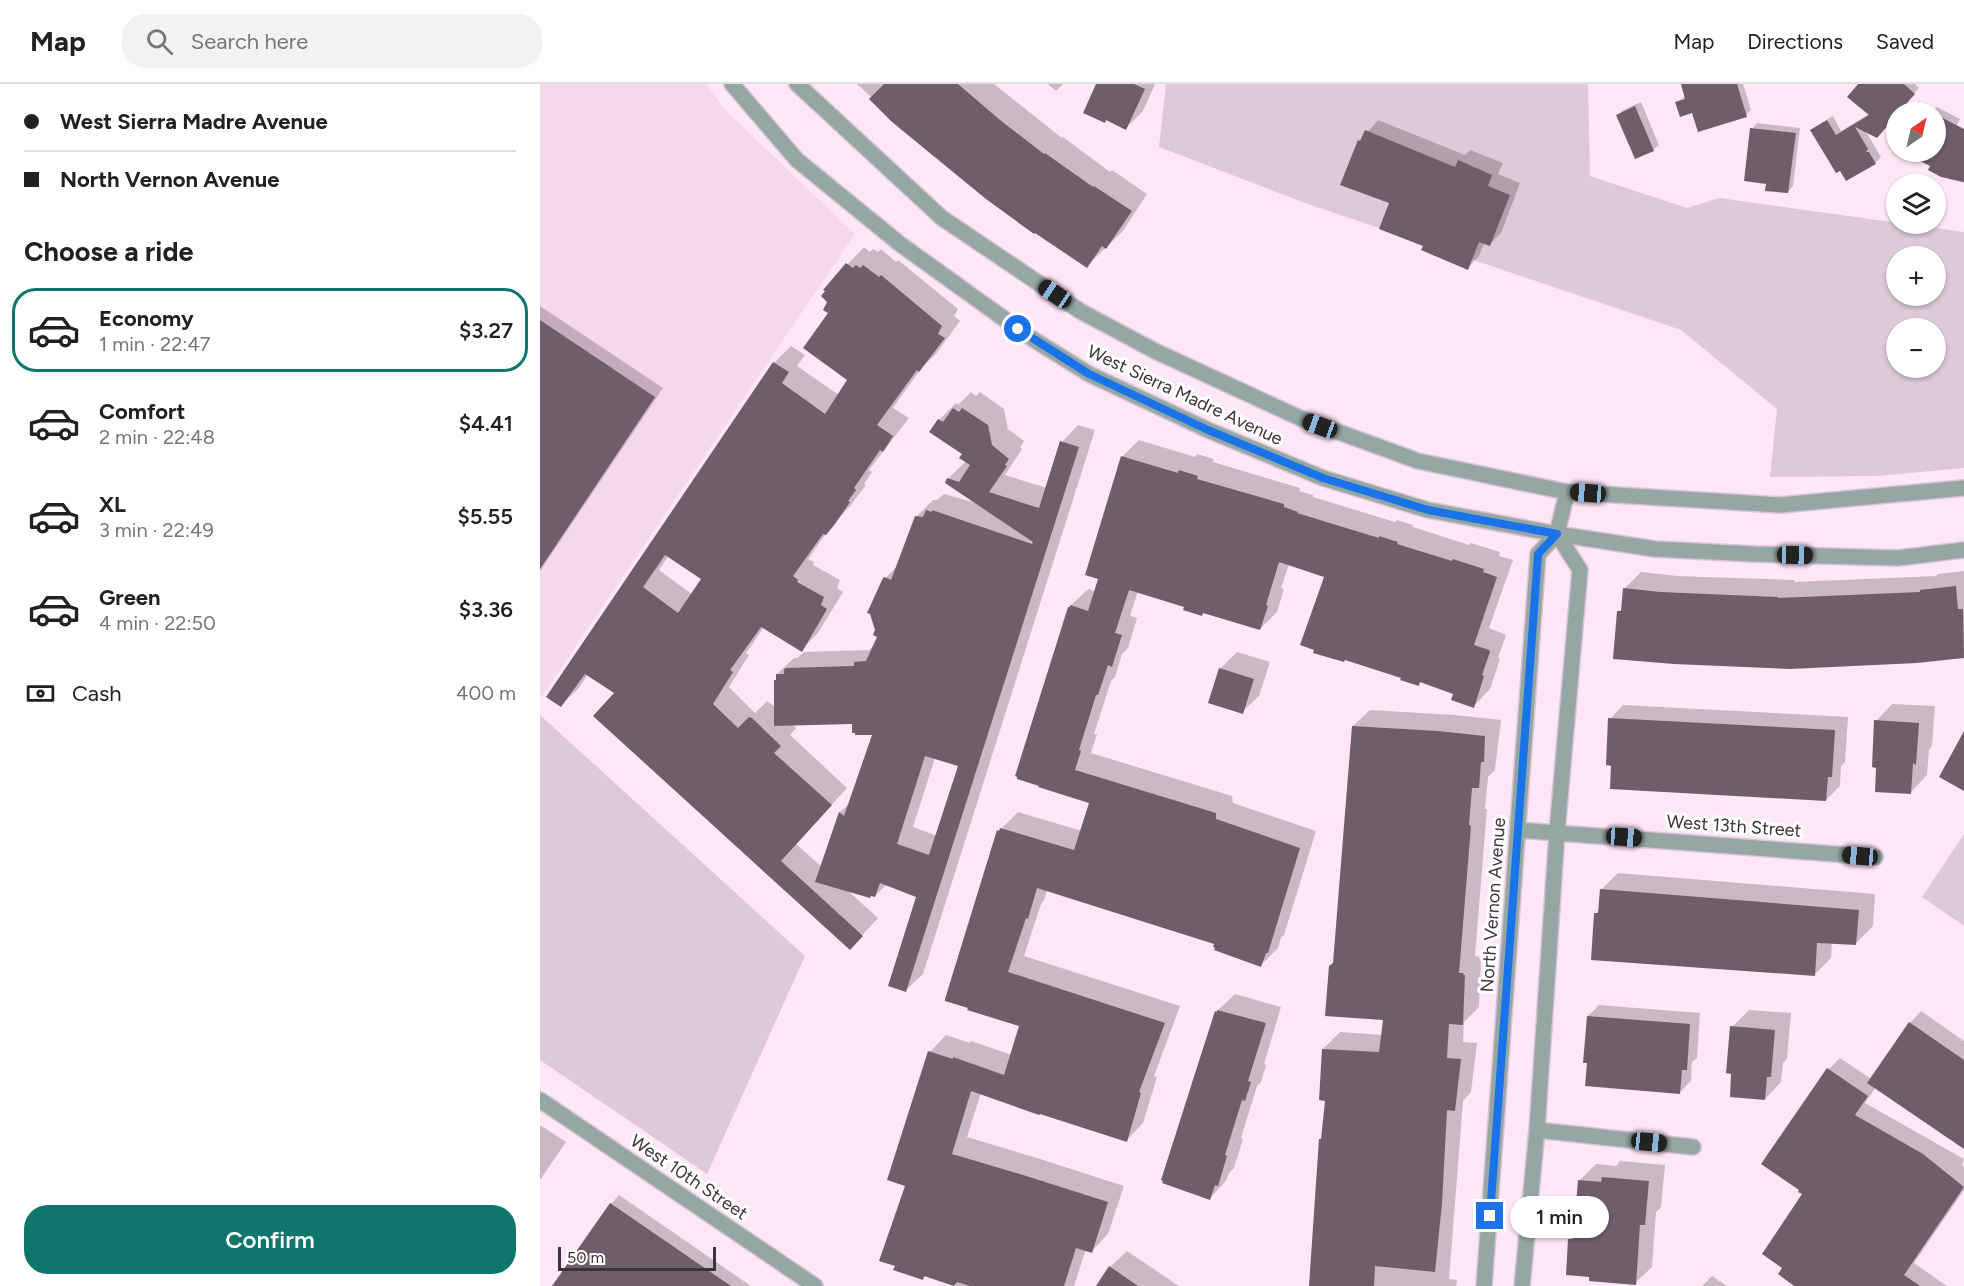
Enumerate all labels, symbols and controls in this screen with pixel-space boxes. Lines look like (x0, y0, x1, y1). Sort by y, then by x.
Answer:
search box (122, 14, 542, 68)
text: Map (30, 24, 86, 58)
icon: search (143, 25, 176, 58)
text: Search here (191, 28, 308, 55)
text: Map (1673, 29, 1714, 54)
text: Directions (1747, 29, 1843, 54)
text: Saved (1876, 29, 1934, 54)
north arrow (1886, 102, 1946, 162)
map controls (1886, 102, 1946, 378)
text: West Sierra Madre Avenue (60, 108, 328, 135)
text: North Vernon Avenue (60, 166, 279, 193)
button: layers (1886, 174, 1946, 234)
text: Choose a ride (24, 235, 193, 268)
button: + (1886, 246, 1946, 306)
car (1035, 276, 1075, 312)
icon: car (27, 303, 81, 357)
text: Economy (99, 305, 194, 332)
route start (1004, 315, 1031, 342)
text: $3.27 (459, 317, 513, 344)
button: − (1886, 318, 1946, 378)
text: 1 min · 22:47 (99, 332, 211, 356)
street label: West Sierra Madre Avenue (1084, 340, 1286, 450)
icon: car (27, 396, 81, 450)
text: Comfort (99, 398, 185, 425)
text: $4.41 (459, 410, 513, 437)
car (1300, 411, 1340, 441)
text: 2 min · 22:48 (99, 425, 215, 449)
car (1569, 483, 1607, 503)
icon: car (27, 489, 81, 543)
text: XL (99, 491, 126, 518)
text: $5.55 (457, 503, 513, 530)
text: 3 min · 22:49 (99, 518, 214, 542)
car (1777, 546, 1813, 564)
icon: car (27, 582, 81, 636)
text: Green (99, 584, 161, 611)
text: $3.36 (459, 596, 513, 623)
text: 4 min · 22:50 (99, 611, 216, 635)
icon: cash (24, 677, 57, 710)
text: Cash (72, 680, 122, 707)
text: 400 m (456, 681, 516, 705)
street label: West 13th Street (1666, 810, 1802, 842)
street label: North Vernon Avenue (1476, 817, 1510, 993)
car (1605, 827, 1643, 847)
car (1841, 845, 1879, 867)
street label: West 10th Street (626, 1130, 752, 1224)
car (1630, 1131, 1668, 1153)
callout: 1 min (1511, 1195, 1610, 1237)
route end (1476, 1202, 1503, 1229)
button: Confirm (24, 1205, 516, 1274)
text: 1 min (1536, 1205, 1583, 1229)
scale bar (558, 1244, 716, 1272)
text: 50 m (567, 1248, 604, 1267)

